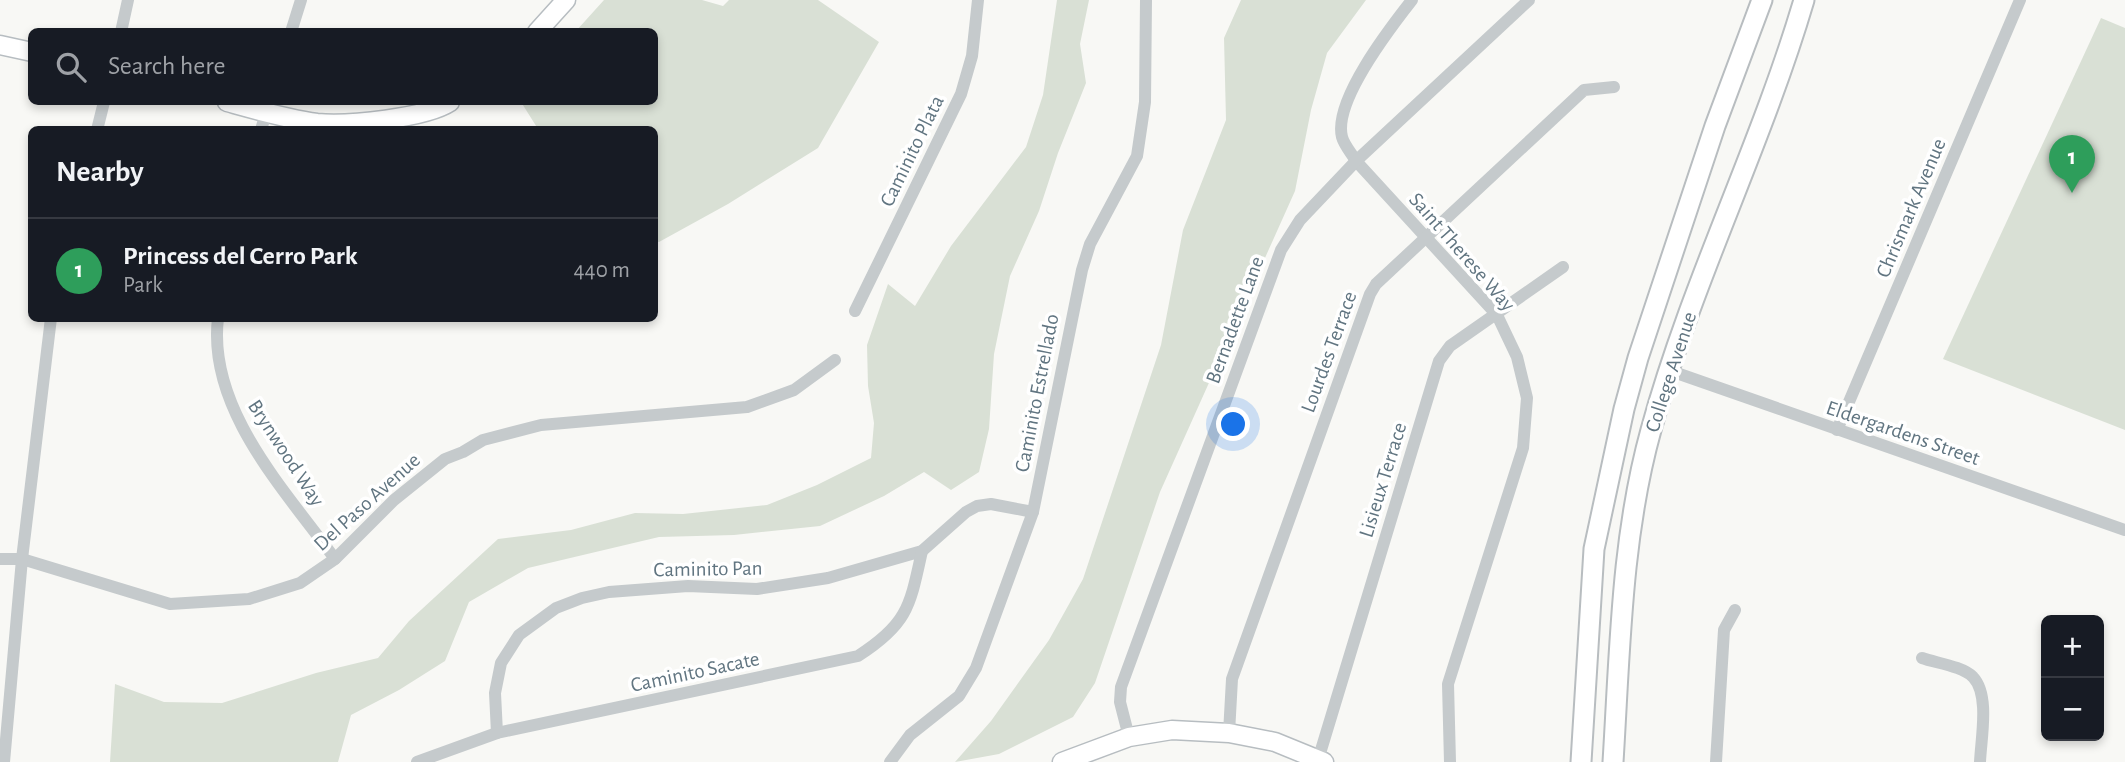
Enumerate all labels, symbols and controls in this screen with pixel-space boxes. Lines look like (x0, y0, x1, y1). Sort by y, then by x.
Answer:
search box (28, 28, 658, 105)
icon: search (52, 48, 90, 86)
text: Search here (108, 53, 226, 79)
street label: Caminito Plata (876, 92, 948, 210)
street label: Chrismark Avenue (1872, 135, 1950, 281)
pin: 1 (2049, 135, 2095, 193)
text: Nearby (56, 157, 144, 187)
street label: Saint Therese Way (1405, 189, 1519, 315)
text: Princess del Cerro Park (123, 243, 358, 269)
street label: Bernadette Lane (1202, 254, 1268, 386)
text: 1 (75, 259, 83, 282)
text: 440 m (574, 259, 630, 282)
text: Park (123, 274, 163, 297)
street label: Lourdes Terrace (1297, 289, 1361, 415)
street label: College Avenue (1642, 309, 1700, 435)
street label: Caminito Estrellado (1011, 312, 1063, 474)
street label: Brynwood Way (244, 396, 328, 510)
street label: Eldergardens Street (1824, 397, 1983, 469)
your location (1216, 407, 1250, 441)
street label: Lisieux Terrace (1356, 420, 1410, 540)
street label: Del Paso Avenue (310, 449, 424, 555)
street label: Caminito Pan (653, 558, 763, 580)
map controls (2041, 615, 2104, 741)
button: + (2041, 615, 2104, 678)
street label: Caminito Sacate (629, 648, 761, 696)
button: − (2041, 678, 2104, 741)

